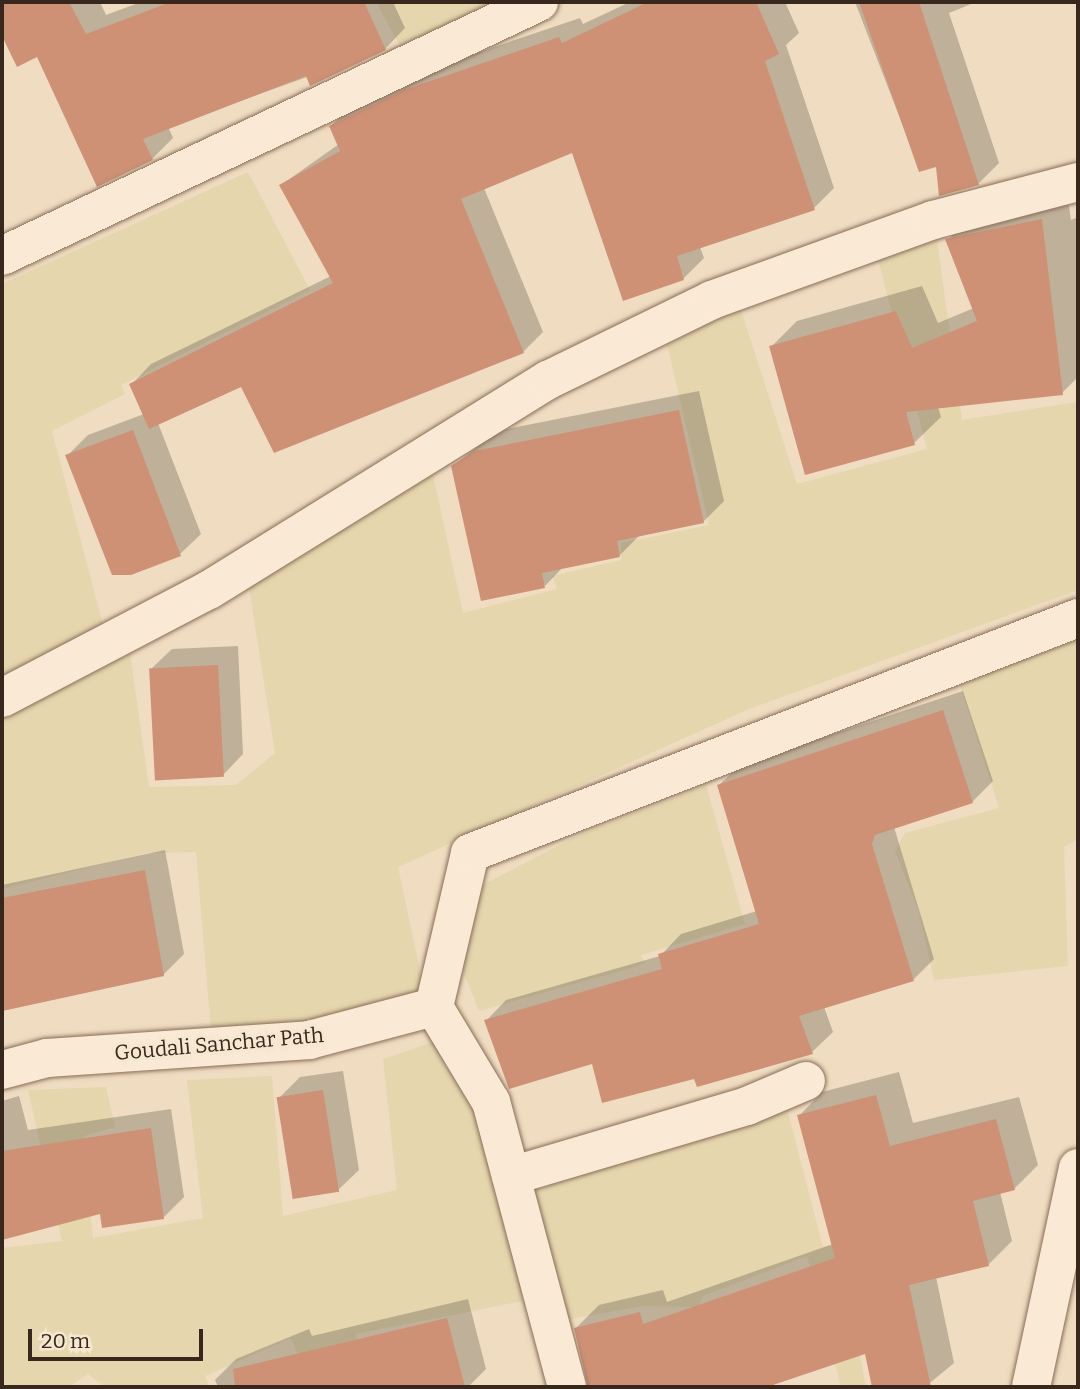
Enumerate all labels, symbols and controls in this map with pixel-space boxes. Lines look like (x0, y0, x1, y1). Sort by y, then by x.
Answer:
street label: Goudali Sanchar Path (113, 1022, 325, 1066)
scale bar (32, 1316, 206, 1360)
text: 20 m (41, 1328, 90, 1354)

